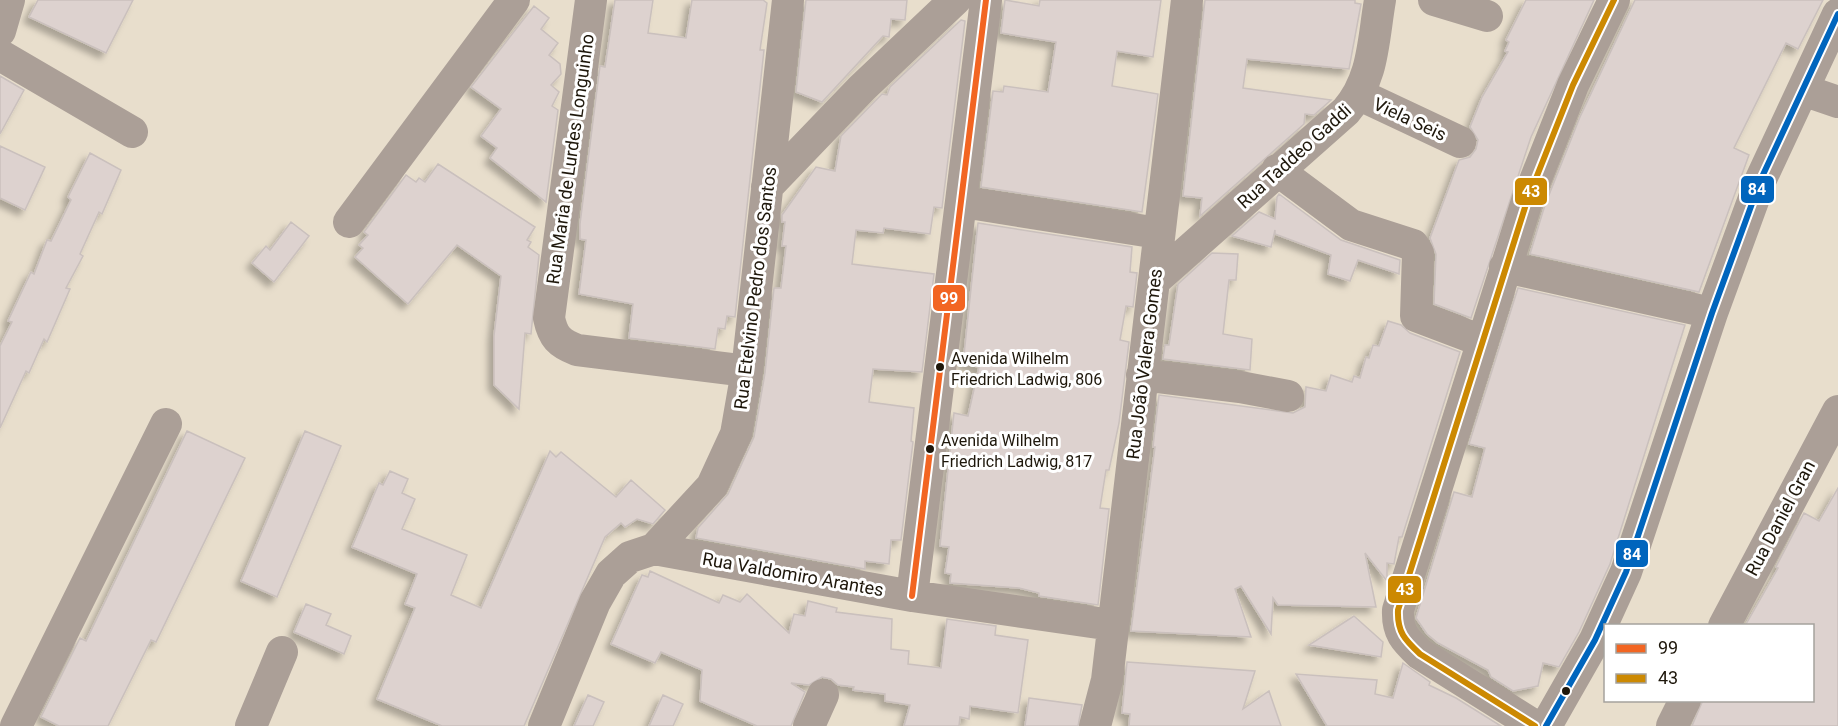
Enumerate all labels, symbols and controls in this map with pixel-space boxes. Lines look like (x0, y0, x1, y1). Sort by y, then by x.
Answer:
street label: Rua Maria de Lurdes Longuinho (542, 32, 598, 286)
street label: Viela Seis (1370, 93, 1450, 145)
street label: Rua Taddeo Gaddi (1233, 99, 1355, 213)
street label: Rua Etelvino Pedro dos Santos (730, 165, 780, 411)
line badge: 84 (1740, 175, 1775, 204)
line badge: 43 (1514, 177, 1548, 206)
text: 84 (1748, 180, 1766, 199)
text: 43 (1522, 182, 1540, 201)
street label: Rua João Valera Gomes (1122, 267, 1166, 461)
line badge: 99 (932, 284, 966, 312)
text: 99 (940, 289, 958, 308)
place label: Avenida Wilhelm Friedrich Ladwig, 806 (951, 349, 1102, 389)
marker: Avenida Wilhelm Friedrich Ladwig, 806 (934, 361, 946, 373)
place label: Avenida Wilhelm Friedrich Ladwig, 817 (941, 431, 1092, 471)
marker: Avenida Wilhelm Friedrich Ladwig, 817 (924, 443, 936, 455)
street label: Rua Daniel Gran (1741, 457, 1819, 579)
line badge: 84 (1615, 539, 1649, 568)
text: 84 (1623, 545, 1641, 564)
street label: Rua Valdomiro Arantes (701, 548, 885, 600)
line badge: 43 (1387, 575, 1422, 604)
text: 43 (1396, 580, 1414, 599)
legend (1604, 624, 1814, 702)
text: 99 (1658, 637, 1678, 658)
text: 43 (1658, 667, 1678, 688)
unlabelled marker (1560, 685, 1572, 697)

